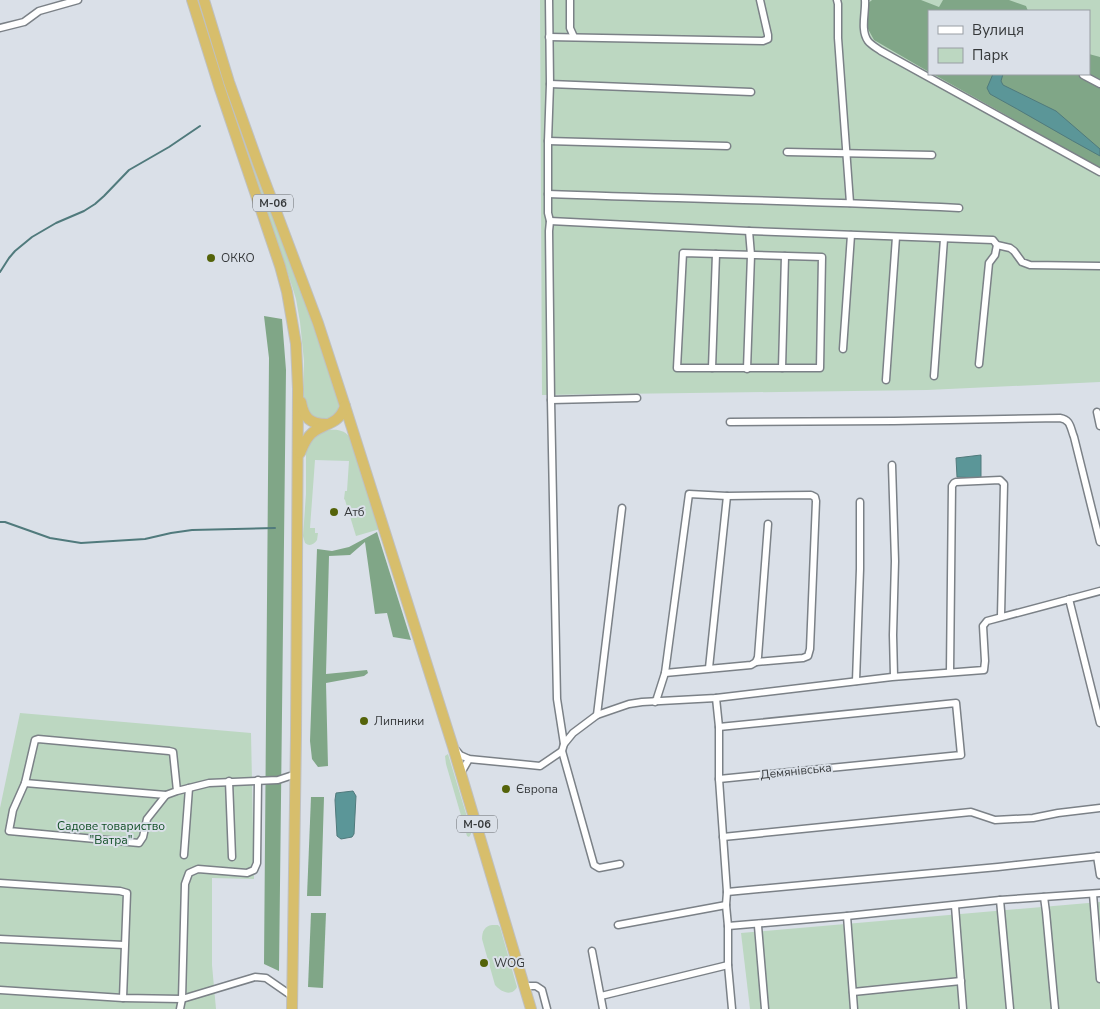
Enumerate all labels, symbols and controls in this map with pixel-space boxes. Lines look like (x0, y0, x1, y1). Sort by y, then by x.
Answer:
legend (928, 10, 1090, 75)
text: Вулиця (972, 20, 1024, 40)
text: Парк (972, 45, 1008, 65)
road number: М-06 (253, 194, 293, 212)
place label: ОККО (221, 250, 255, 266)
marker: ОККО (205, 252, 217, 264)
place label: Атб (344, 504, 365, 520)
marker: Атб (328, 506, 340, 518)
place label: Липники (374, 713, 424, 729)
marker: Липники (358, 715, 370, 727)
street label: Демянівська (760, 759, 832, 783)
place label: Європа (516, 781, 558, 797)
marker: Європа (500, 783, 512, 795)
road number: М-06 (457, 816, 497, 832)
park label: Садове товариство "Ватра" (57, 818, 165, 848)
place label: WOG (494, 955, 525, 971)
marker: WOG (478, 957, 490, 969)

